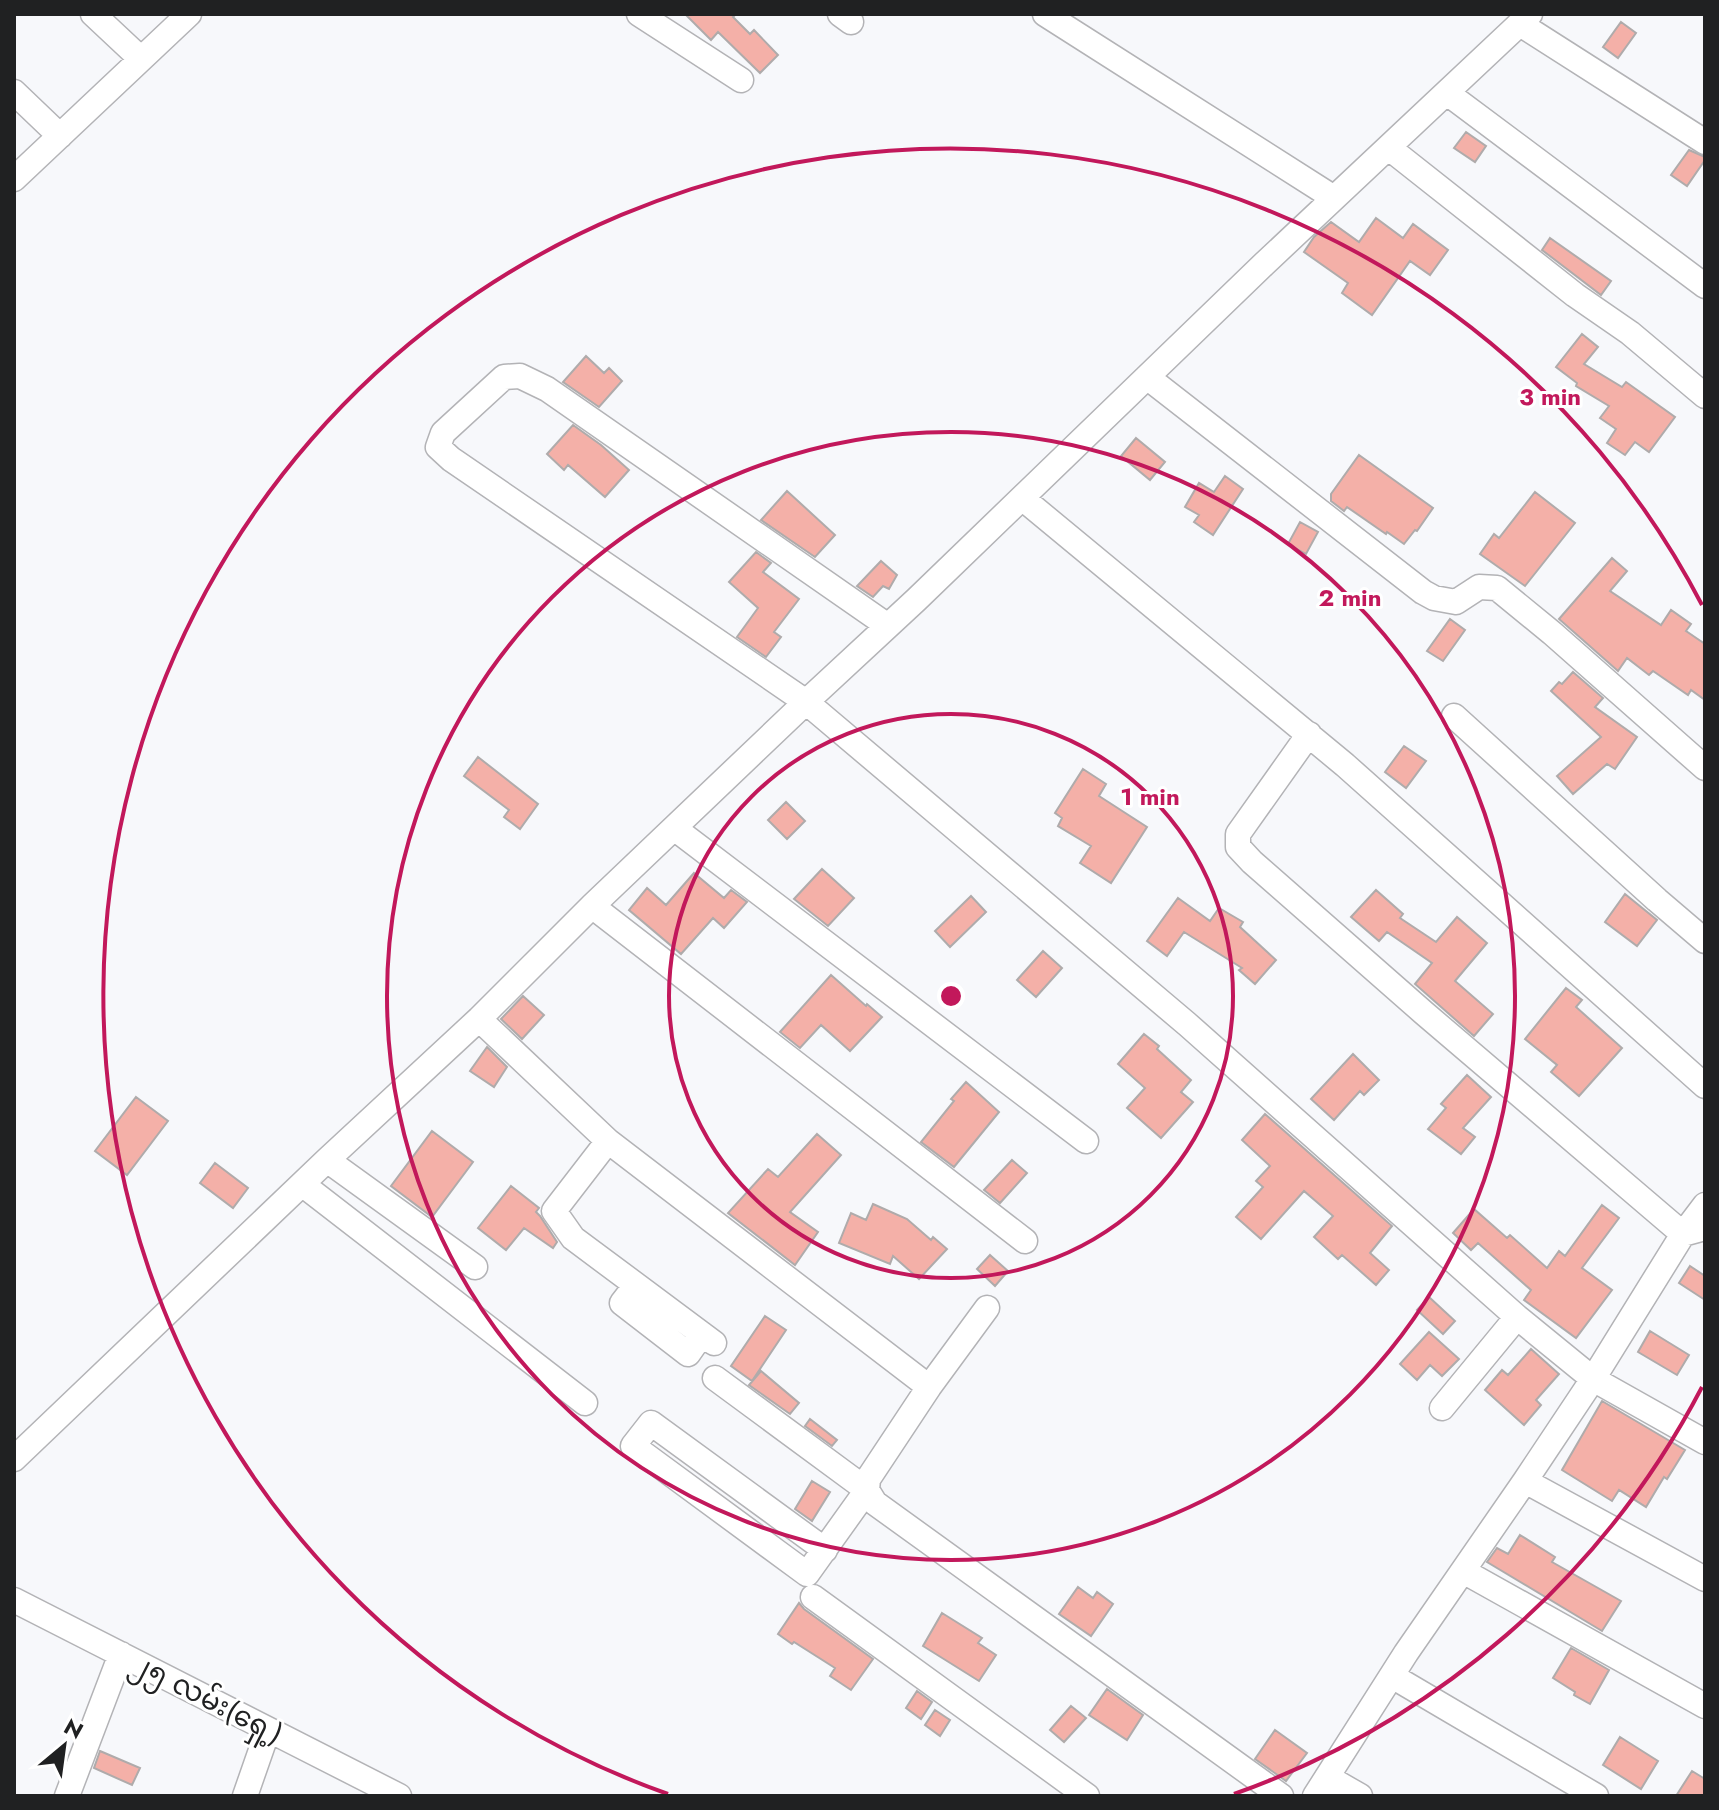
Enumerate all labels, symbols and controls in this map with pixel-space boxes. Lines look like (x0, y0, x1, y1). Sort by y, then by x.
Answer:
text: 3 min (1519, 379, 1581, 414)
text: 2 min (1318, 580, 1382, 615)
text: 1 min (1120, 779, 1180, 814)
centre of rings (937, 982, 965, 1010)
street label: ၂၅ လမ်း(ရှေ့) (123, 1642, 290, 1756)
north arrow (24, 1706, 104, 1786)
text: N (58, 1710, 89, 1747)

